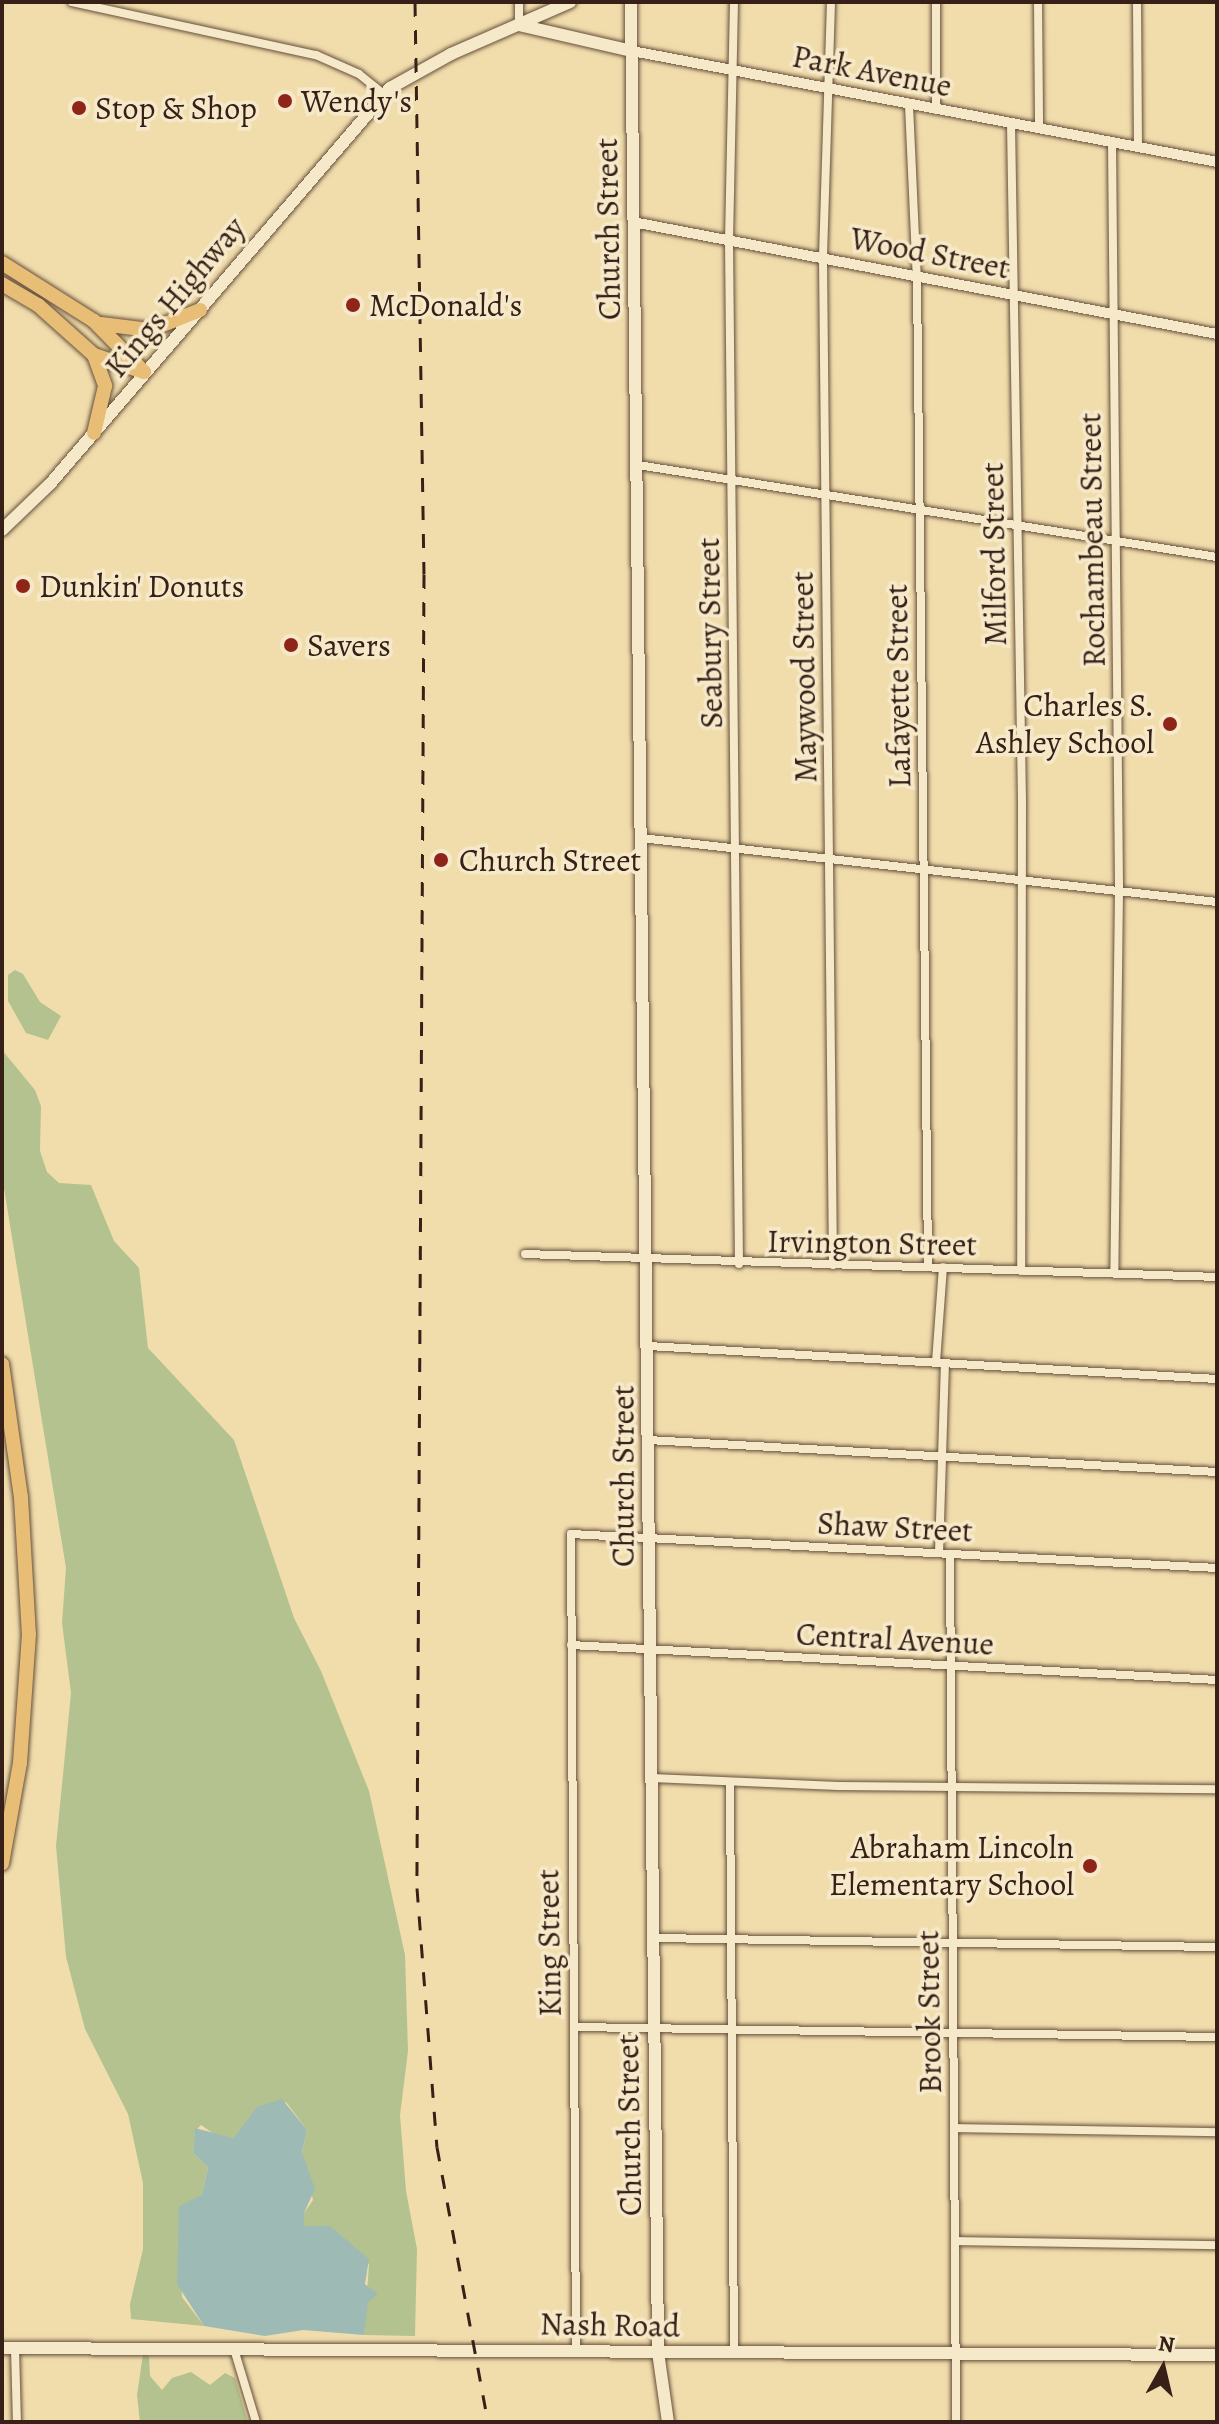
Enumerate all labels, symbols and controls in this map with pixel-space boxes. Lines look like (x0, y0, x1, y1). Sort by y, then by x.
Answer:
street label: Park Avenue (789, 37, 955, 105)
place label: Wendy's (301, 82, 412, 120)
place label: Stop & Shop (95, 89, 257, 127)
marker: Wendy's (276, 92, 294, 110)
marker: Stop & Shop (70, 99, 88, 117)
street label: Church Street (587, 138, 629, 320)
street label: Kings Highway (97, 209, 253, 385)
street label: Wood Street (847, 219, 1013, 287)
place label: McDonald's (369, 286, 522, 324)
marker: McDonald's (344, 296, 362, 314)
street label: Rochambeau Street (1071, 412, 1113, 668)
street label: Milford Street (973, 462, 1015, 646)
street label: Seabury Street (689, 537, 731, 729)
place label: Dunkin' Donuts (39, 567, 245, 605)
street label: Maywood Street (783, 571, 825, 783)
marker: Dunkin' Donuts (14, 577, 32, 595)
street label: Lafayette Street (877, 584, 919, 788)
place label: Savers (307, 626, 391, 664)
marker: Savers (282, 636, 300, 654)
place label: Charles S. Ashley School (976, 687, 1154, 762)
marker: Charles S. Ashley School (1161, 715, 1179, 733)
place label: Church Street (459, 841, 641, 879)
marker: Church Street (430, 849, 452, 871)
street label: Irvington Street (767, 1222, 977, 1264)
street label: Church Street (604, 1385, 642, 1567)
street label: Shaw Street (816, 1504, 974, 1550)
street label: Central Avenue (795, 1615, 995, 1663)
place label: Abraham Lincoln Elementary School (829, 1829, 1074, 1904)
marker: Abraham Lincoln Elementary School (1081, 1857, 1099, 1875)
street label: King Street (529, 1869, 569, 2017)
street label: Brook Street (908, 1930, 950, 2094)
street label: Church Street (608, 2034, 650, 2216)
street label: Nash Road (540, 2305, 680, 2345)
north arrow (1123, 2328, 1203, 2408)
text: N (1156, 2328, 1176, 2360)

